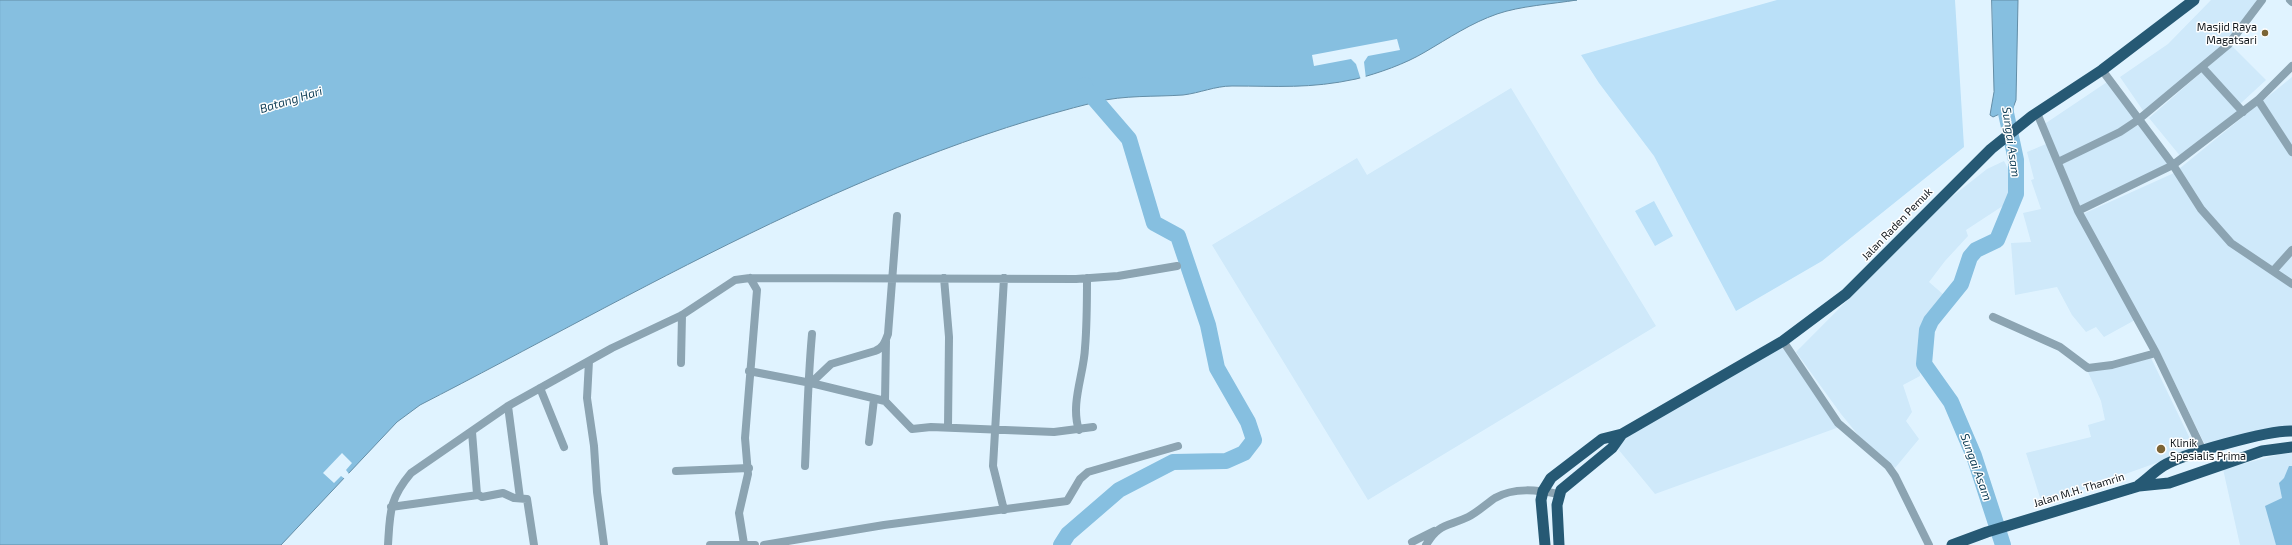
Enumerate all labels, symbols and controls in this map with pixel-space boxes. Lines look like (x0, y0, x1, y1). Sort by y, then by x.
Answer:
place label: Masjid Raya Magatsari (2197, 20, 2257, 46)
marker: Masjid Raya Magatsari (2260, 28, 2270, 38)
water label: Batang Hari (258, 84, 324, 116)
water label: Sungai Asam (1999, 106, 2023, 178)
street label: Jalan Raden Pemuk (1859, 185, 1935, 263)
water label: Sungai Asam (1957, 431, 1995, 503)
place label: Klinik Spesialis Prima (2170, 436, 2246, 462)
marker: Klinik Spesialis Prima (2155, 443, 2167, 455)
street label: Jalan M.H. Thamrin (2032, 470, 2126, 510)

